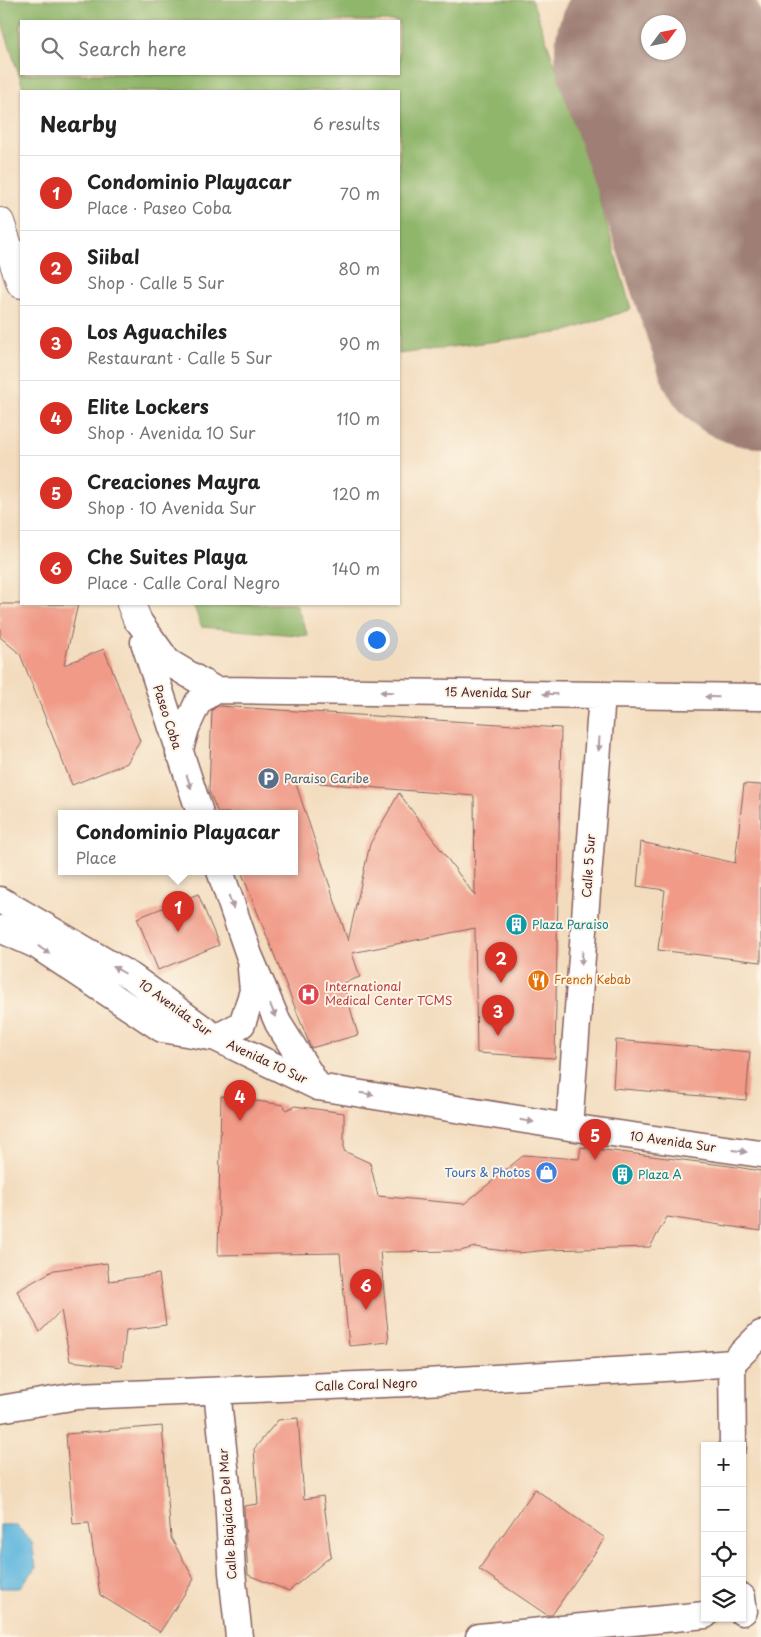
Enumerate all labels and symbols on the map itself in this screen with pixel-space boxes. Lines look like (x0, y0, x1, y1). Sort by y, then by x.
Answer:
north arrow (641, 15, 686, 60)
your location (364, 627, 390, 653)
street label: Paseo Coba (149, 682, 187, 752)
street label: 15 Avenida Sur (445, 682, 532, 702)
one-way arrow (379, 688, 395, 696)
one-way arrow (542, 690, 558, 698)
one-way arrow (704, 692, 720, 700)
one-way arrow (594, 736, 602, 752)
parking icon: Paraiso Caribe (256, 767, 280, 791)
place label: Paraiso Caribe (284, 769, 369, 787)
one-way arrow (186, 775, 193, 790)
street label: Calle 5 Sur (577, 833, 599, 898)
pin: 1 (162, 891, 194, 932)
one-way arrow (228, 895, 235, 910)
building icon: Plaza Paraiso (504, 913, 528, 937)
place label: Plaza Paraiso (532, 915, 609, 933)
pin: 2 (485, 942, 517, 983)
one-way arrow (37, 945, 50, 955)
one-way arrow (577, 950, 585, 966)
one-way arrow (112, 965, 126, 974)
restaurant icon: French Kebab (526, 968, 550, 992)
place label: French Kebab (554, 970, 631, 988)
street label: 10 Avenida Sur (135, 974, 216, 1040)
place label: International Medical Center TCMS (325, 977, 452, 1009)
hospital icon: International Medical Center TCMS (297, 982, 321, 1006)
pin: 3 (482, 995, 514, 1036)
one-way arrow (270, 1004, 278, 1018)
street label: Avenida 10 Sur (224, 1035, 311, 1088)
pin: 4 (224, 1080, 256, 1121)
one-way arrow (359, 1091, 375, 1099)
one-way arrow (519, 1117, 535, 1125)
pin: 5 (579, 1119, 611, 1160)
street label: 10 Avenida Sur (629, 1126, 718, 1156)
one-way arrow (732, 1147, 748, 1155)
shop icon: Tours & Photos (534, 1161, 558, 1185)
place label: Tours & Photos (444, 1163, 530, 1181)
building icon: Plaza A (610, 1163, 634, 1187)
place label: Plaza A (638, 1165, 682, 1183)
pin: 6 (350, 1269, 382, 1310)
street label: Calle Coral Negro (314, 1373, 418, 1395)
street label: Calle Biajaica Del Mar (213, 1447, 241, 1580)

